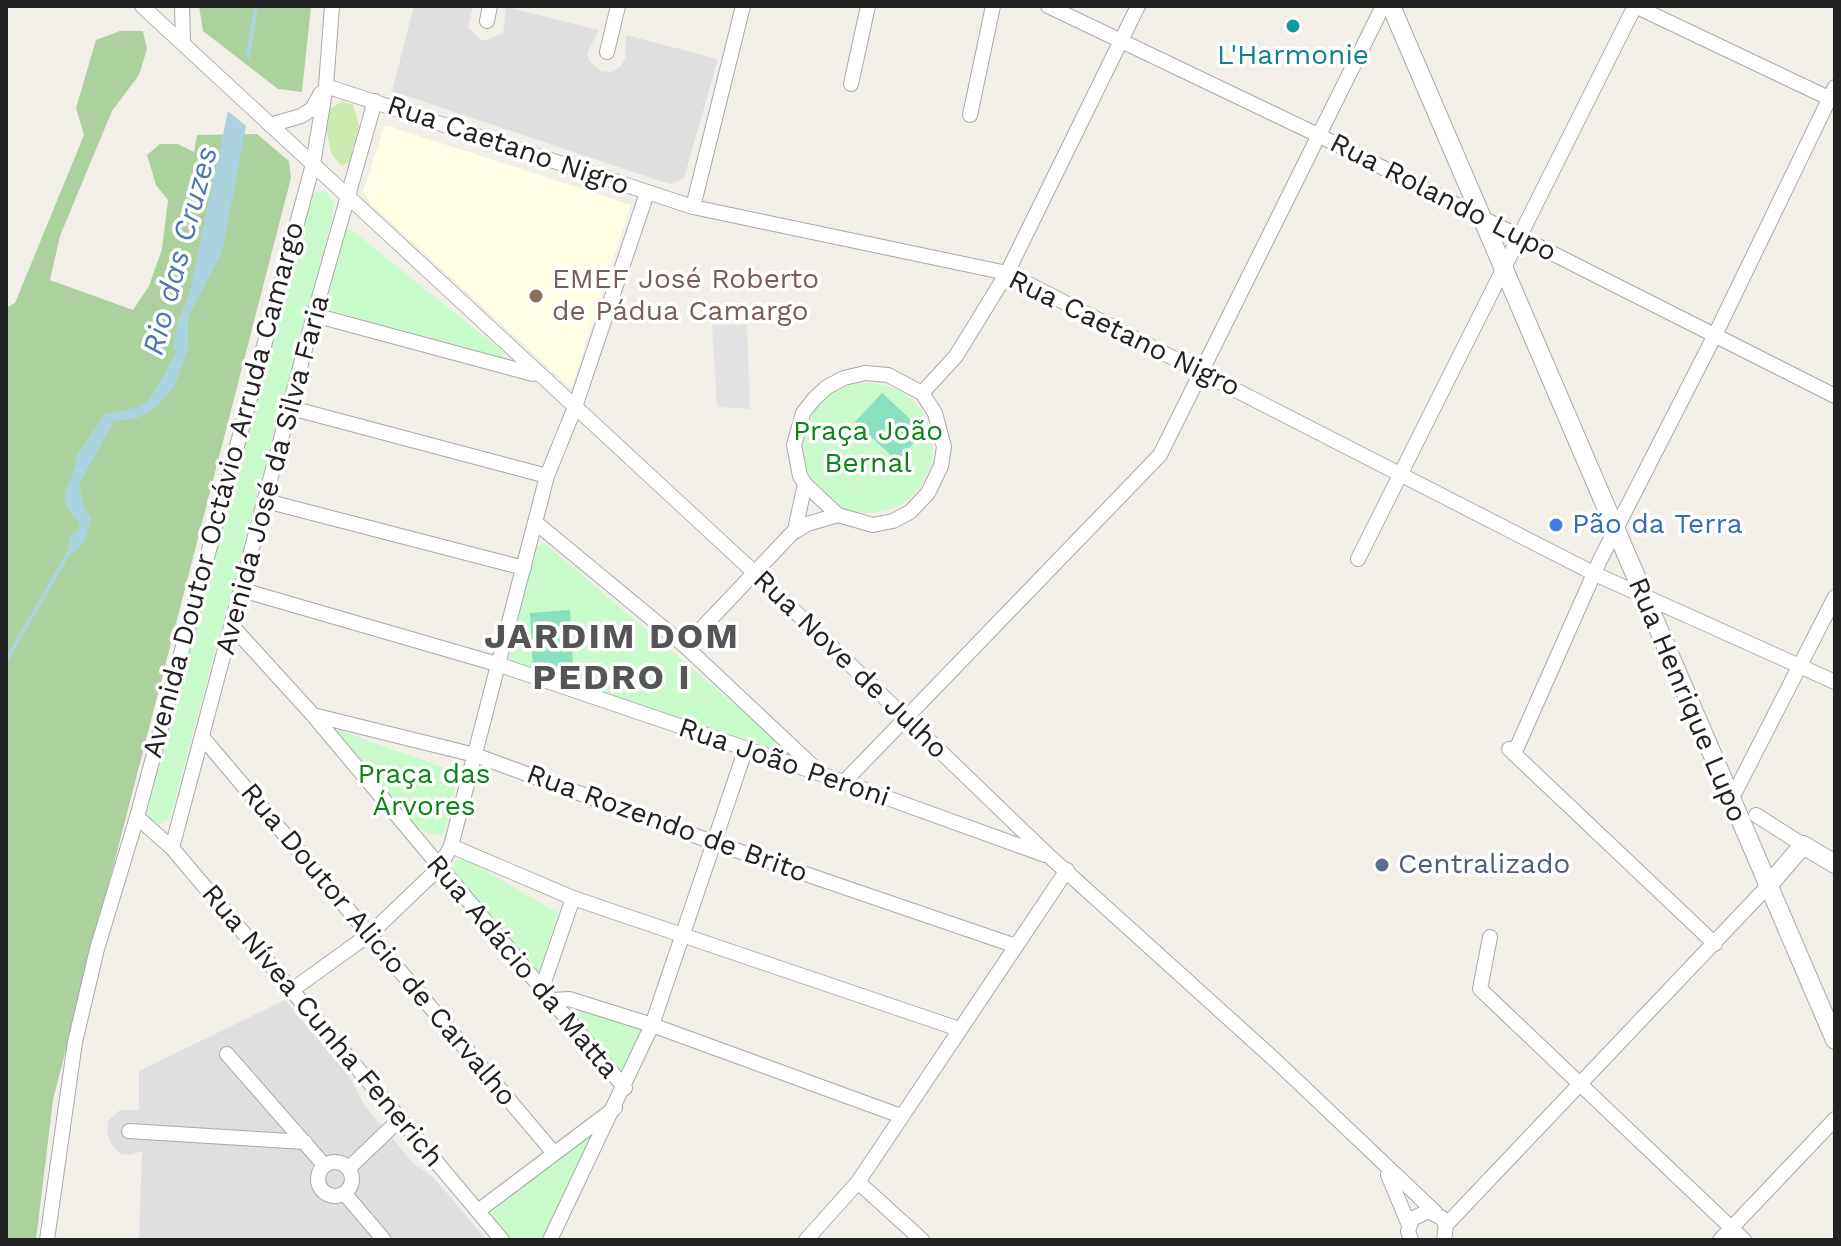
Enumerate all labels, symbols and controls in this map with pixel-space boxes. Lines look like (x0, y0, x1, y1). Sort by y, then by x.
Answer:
marker: L'Harmonie (1284, 17, 1302, 35)
place label: L'Harmonie (1217, 39, 1369, 73)
street label: Rua Caetano Nigro (383, 89, 633, 203)
street label: Rua Rolando Lupo (1324, 126, 1562, 270)
water label: Rio das Cruzes (136, 143, 226, 359)
street label: Avenida Doutor Octávio Arruda Camargo (136, 218, 312, 762)
place label: EMEF José Roberto de Pádua Camargo (552, 263, 819, 329)
street label: Rua Caetano Nigro (1003, 263, 1245, 405)
marker: EMEF José Roberto de Pádua Camargo (527, 287, 545, 305)
street label: Avenida José da Silva Faria (209, 292, 337, 658)
park label: Praça João Bernal (793, 415, 943, 481)
place label: Pão da Terra (1572, 508, 1743, 542)
marker: Pão da Terra (1547, 516, 1565, 534)
street label: Rua Nove de Julho (746, 564, 954, 766)
street label: Rua Henrique Lupo (1620, 573, 1754, 827)
district label: JARDIM DOM PEDRO I (484, 615, 740, 700)
street label: Rua João Peroni (674, 711, 894, 815)
street label: Rua Rozendo de Brito (522, 757, 812, 891)
park label: Praça das Árvores (357, 758, 491, 824)
street label: Rua Doutor Alicio de Carvalho (233, 777, 523, 1113)
street label: Rua Adácio da Matta (419, 848, 625, 1086)
place label: Centralizado (1398, 848, 1570, 882)
marker: Centralizado (1373, 856, 1391, 874)
street label: Rua Nívea Cunha Fenerich (194, 878, 450, 1174)

